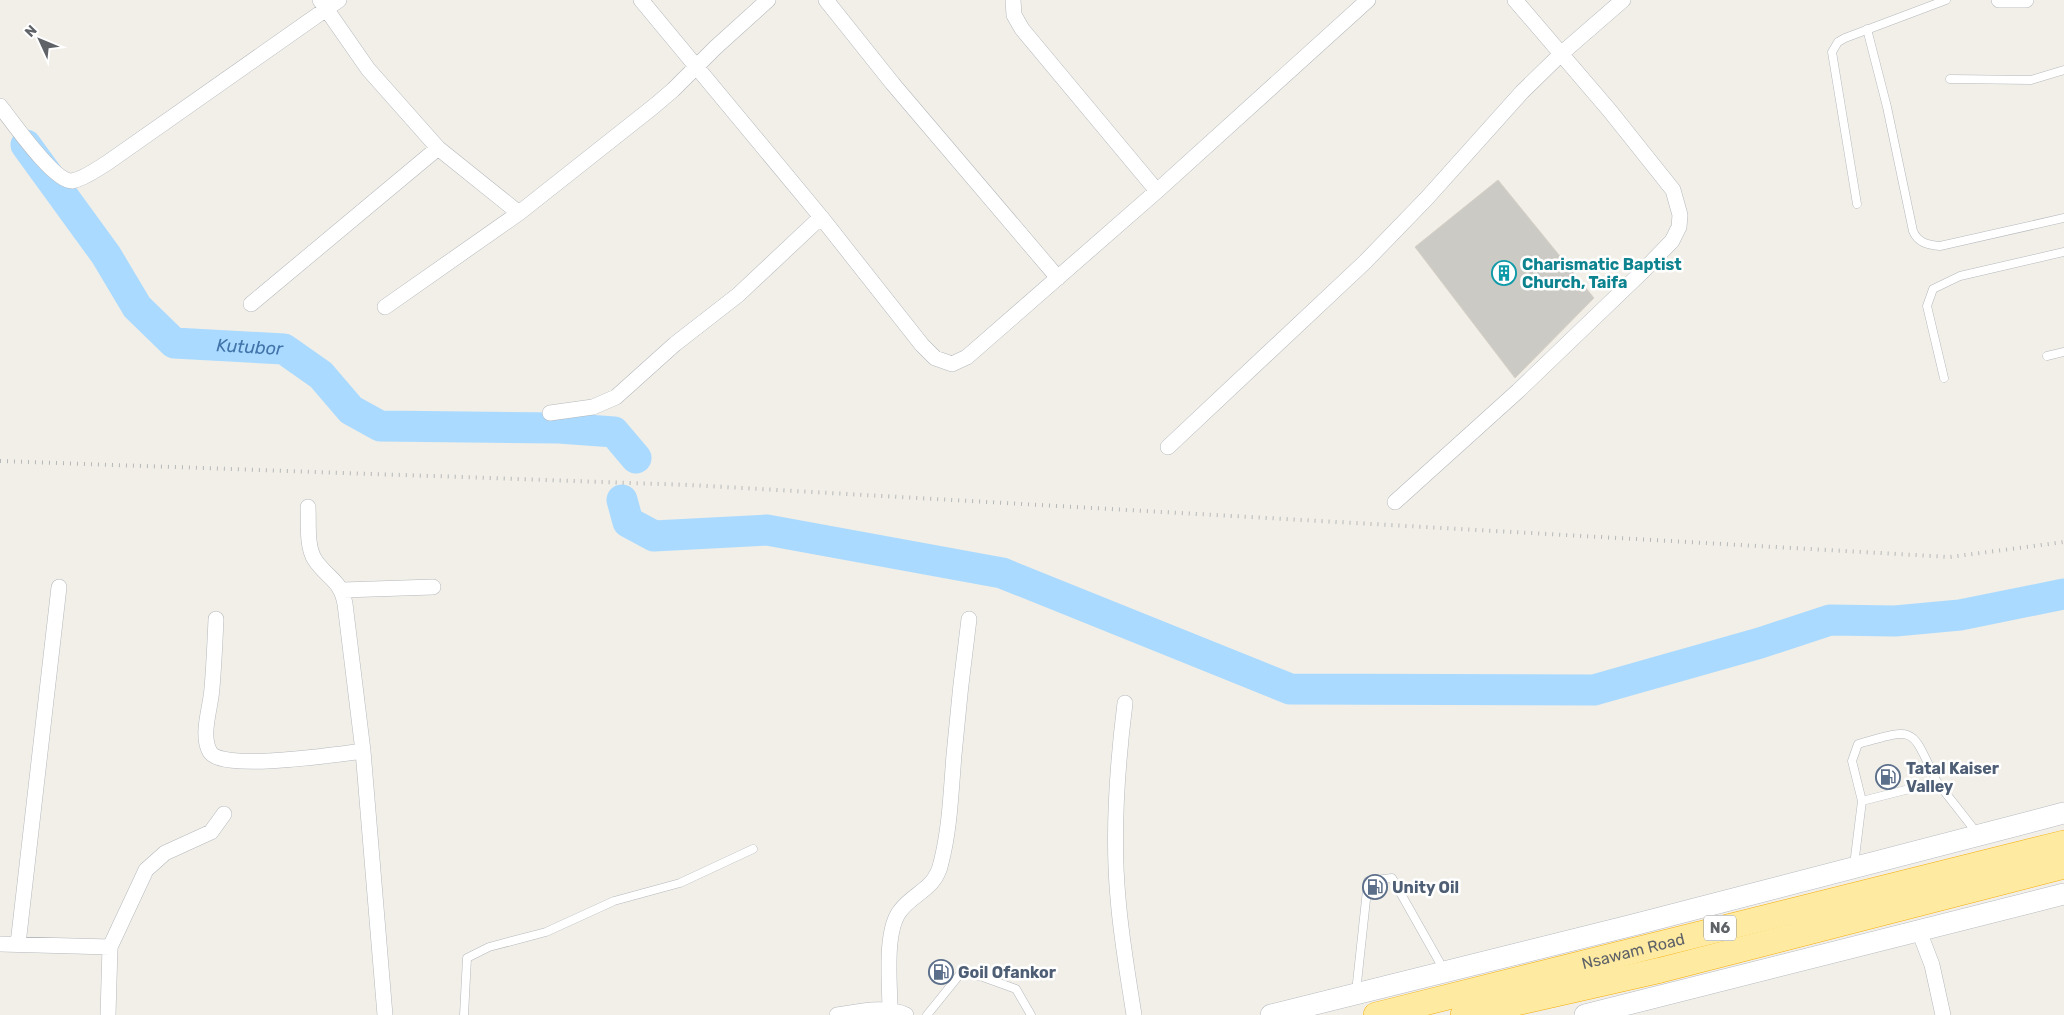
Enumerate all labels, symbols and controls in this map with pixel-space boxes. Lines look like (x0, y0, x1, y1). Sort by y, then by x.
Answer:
north arrow (15, 15, 65, 65)
text: N (21, 22, 41, 41)
place label: Charismatic Baptist Church, Taifa (1522, 255, 1682, 292)
building icon: Charismatic Baptist Church, Taifa (1491, 260, 1517, 286)
water label: Kutubor (216, 334, 285, 360)
place label: Tatal Kaiser Valley (1906, 759, 2000, 796)
fuel station icon: Tatal Kaiser Valley (1875, 764, 1901, 790)
fuel station icon: Unity Oil (1362, 874, 1388, 900)
place label: Unity Oil (1392, 878, 1459, 897)
road number: N6 (1704, 916, 1736, 940)
street label: Nsawam Road (1580, 929, 1687, 973)
fuel station icon: Goil Ofankor (928, 959, 954, 985)
place label: Goil Ofankor (958, 963, 1057, 982)

